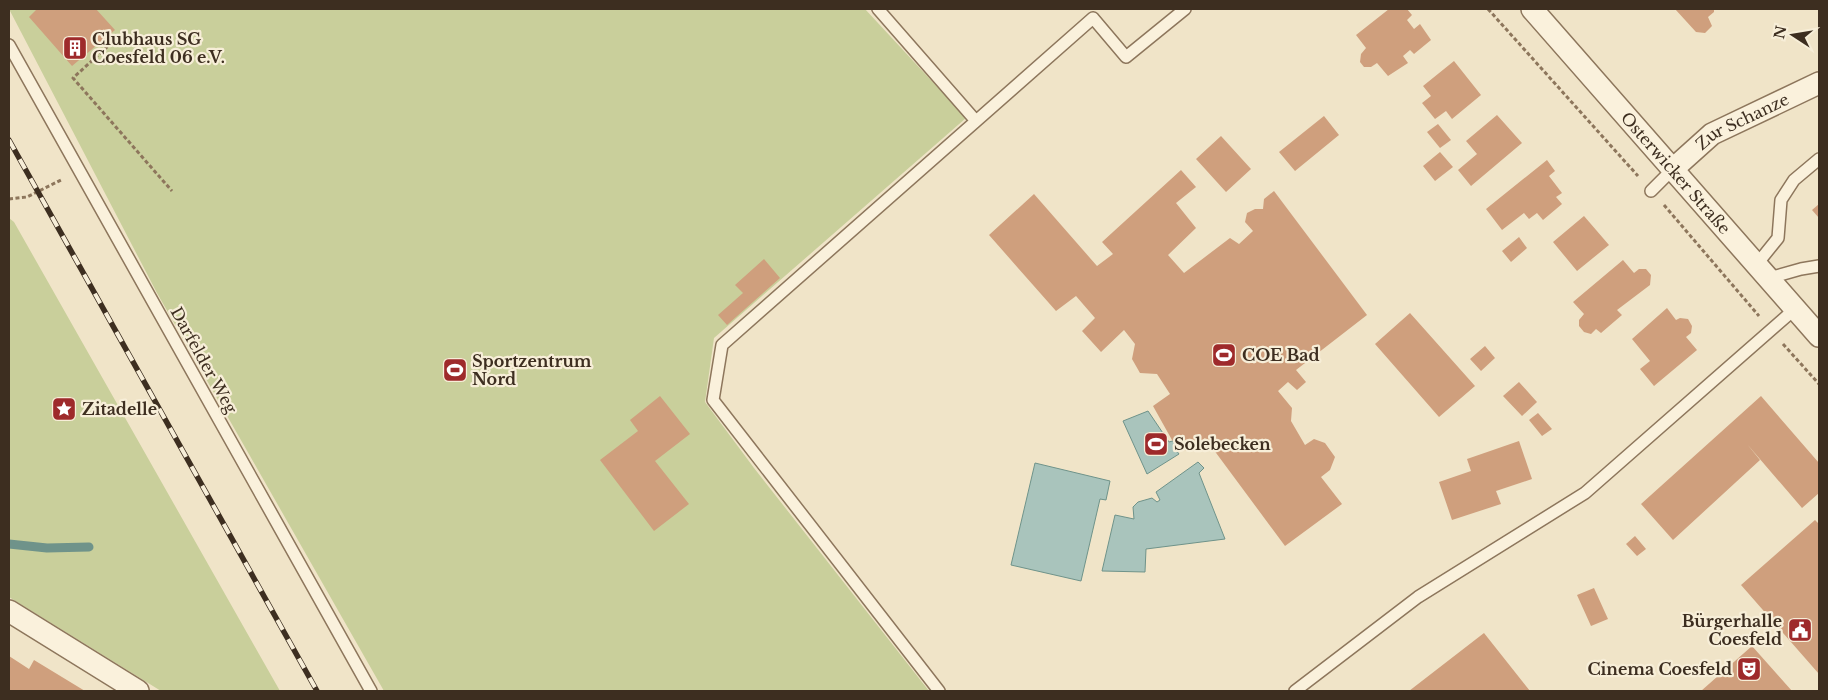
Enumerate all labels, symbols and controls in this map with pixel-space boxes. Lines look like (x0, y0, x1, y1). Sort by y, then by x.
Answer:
north arrow (1768, 10, 1818, 60)
text: N (1770, 24, 1790, 41)
place label: Clubhaus SG Coesfeld 06 e.V. (92, 29, 225, 67)
building icon: Clubhaus SG Coesfeld 06 e.V. (62, 35, 88, 61)
street label: Zur Schanze (1691, 89, 1792, 154)
street label: Osterwicker Straße (1617, 108, 1735, 238)
street label: Darfelder Weg (166, 303, 242, 417)
sports icon: COE Bad (1211, 342, 1237, 368)
place label: COE Bad (1242, 345, 1320, 365)
place label: Sportzentrum Nord (472, 351, 592, 389)
sports icon: Sportzentrum Nord (442, 357, 468, 383)
place icon: Zitadelle (51, 396, 77, 422)
place label: Zitadelle (82, 399, 157, 419)
sports icon: Solebecken (1143, 431, 1169, 457)
place label: Solebecken (1174, 434, 1271, 454)
place label: Bürgerhalle Coesfeld (1682, 611, 1782, 649)
public building icon: Bürgerhalle Coesfeld (1787, 617, 1813, 643)
theatre icon: Cinema Coesfeld (1736, 656, 1762, 682)
place label: Cinema Coesfeld (1587, 659, 1732, 679)

